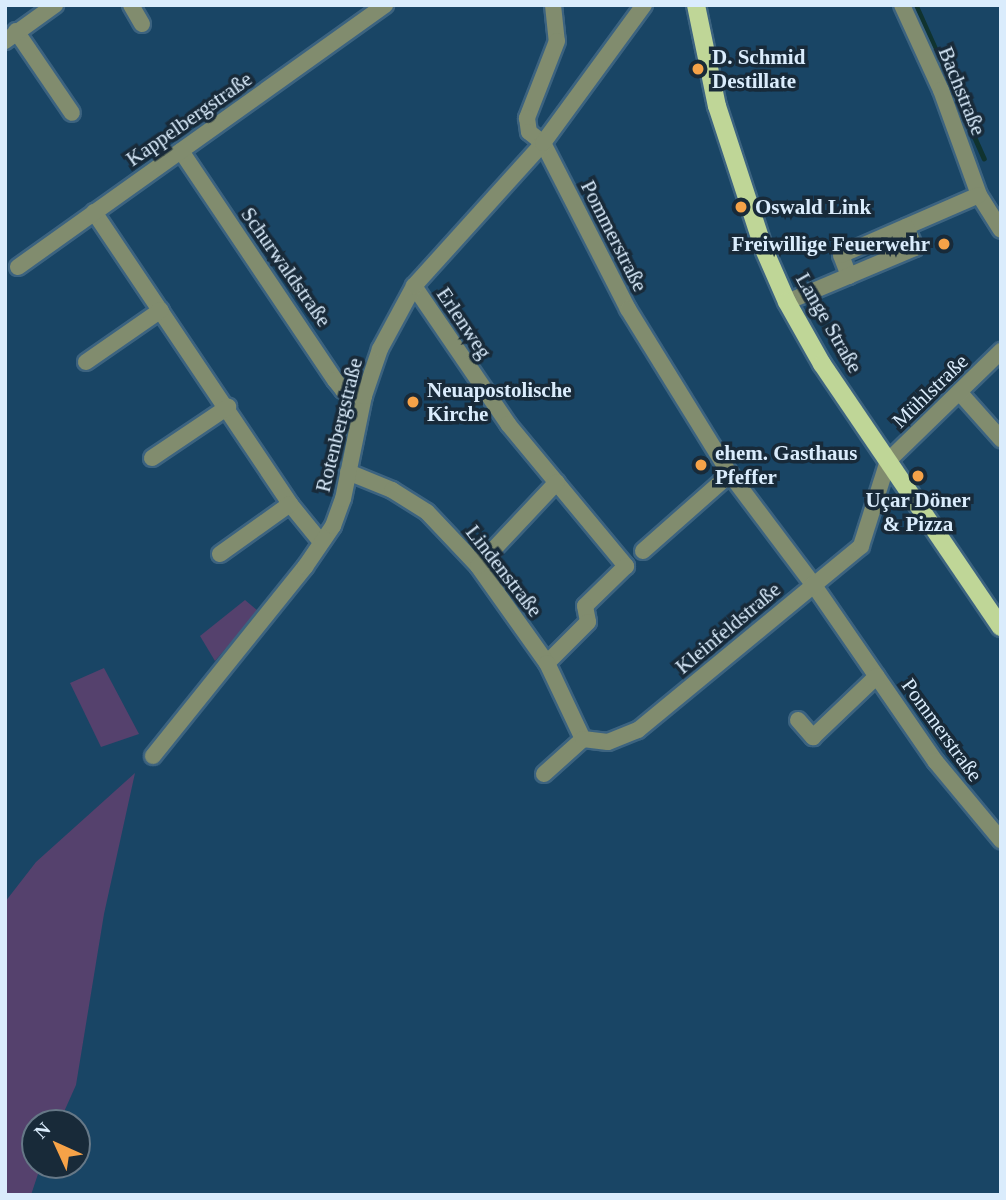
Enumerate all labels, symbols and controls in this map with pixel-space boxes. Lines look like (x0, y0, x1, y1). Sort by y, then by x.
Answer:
street label: Bachstraße (933, 43, 991, 139)
place label: D. Schmid Destillate (712, 44, 805, 94)
marker: D. Schmid Destillate (690, 61, 706, 77)
street label: Kappelbergstraße (121, 66, 257, 172)
street label: Pommerstraße (575, 176, 653, 296)
place label: Oswald Link (755, 194, 871, 220)
marker: Oswald Link (733, 199, 749, 215)
street label: Schurwaldstraße (236, 202, 336, 332)
place label: Freiwillige Feuerwehr (732, 231, 930, 257)
marker: Freiwillige Feuerwehr (936, 236, 952, 252)
street label: Lange Straße (790, 268, 868, 378)
street label: Erlenweg (431, 283, 497, 363)
street label: Mühlstraße (887, 349, 973, 433)
street label: Rotenbergstraße (310, 355, 368, 495)
place label: Neuapostolische Kirche (427, 377, 572, 427)
marker: Neuapostolische Kirche (405, 394, 421, 410)
place label: ehem. Gasthaus Pfeffer (715, 440, 857, 490)
marker: ehem. Gasthaus Pfeffer (693, 457, 709, 473)
marker: Uçar Döner & Pizza (910, 468, 926, 484)
place label: Uçar Döner & Pizza (865, 487, 971, 537)
street label: Lindenstraße (460, 520, 548, 622)
street label: Kleinfeldstraße (670, 577, 786, 679)
street label: Pommerstraße (896, 674, 988, 786)
north arrow (21, 1109, 91, 1179)
text: N (30, 1118, 54, 1142)

